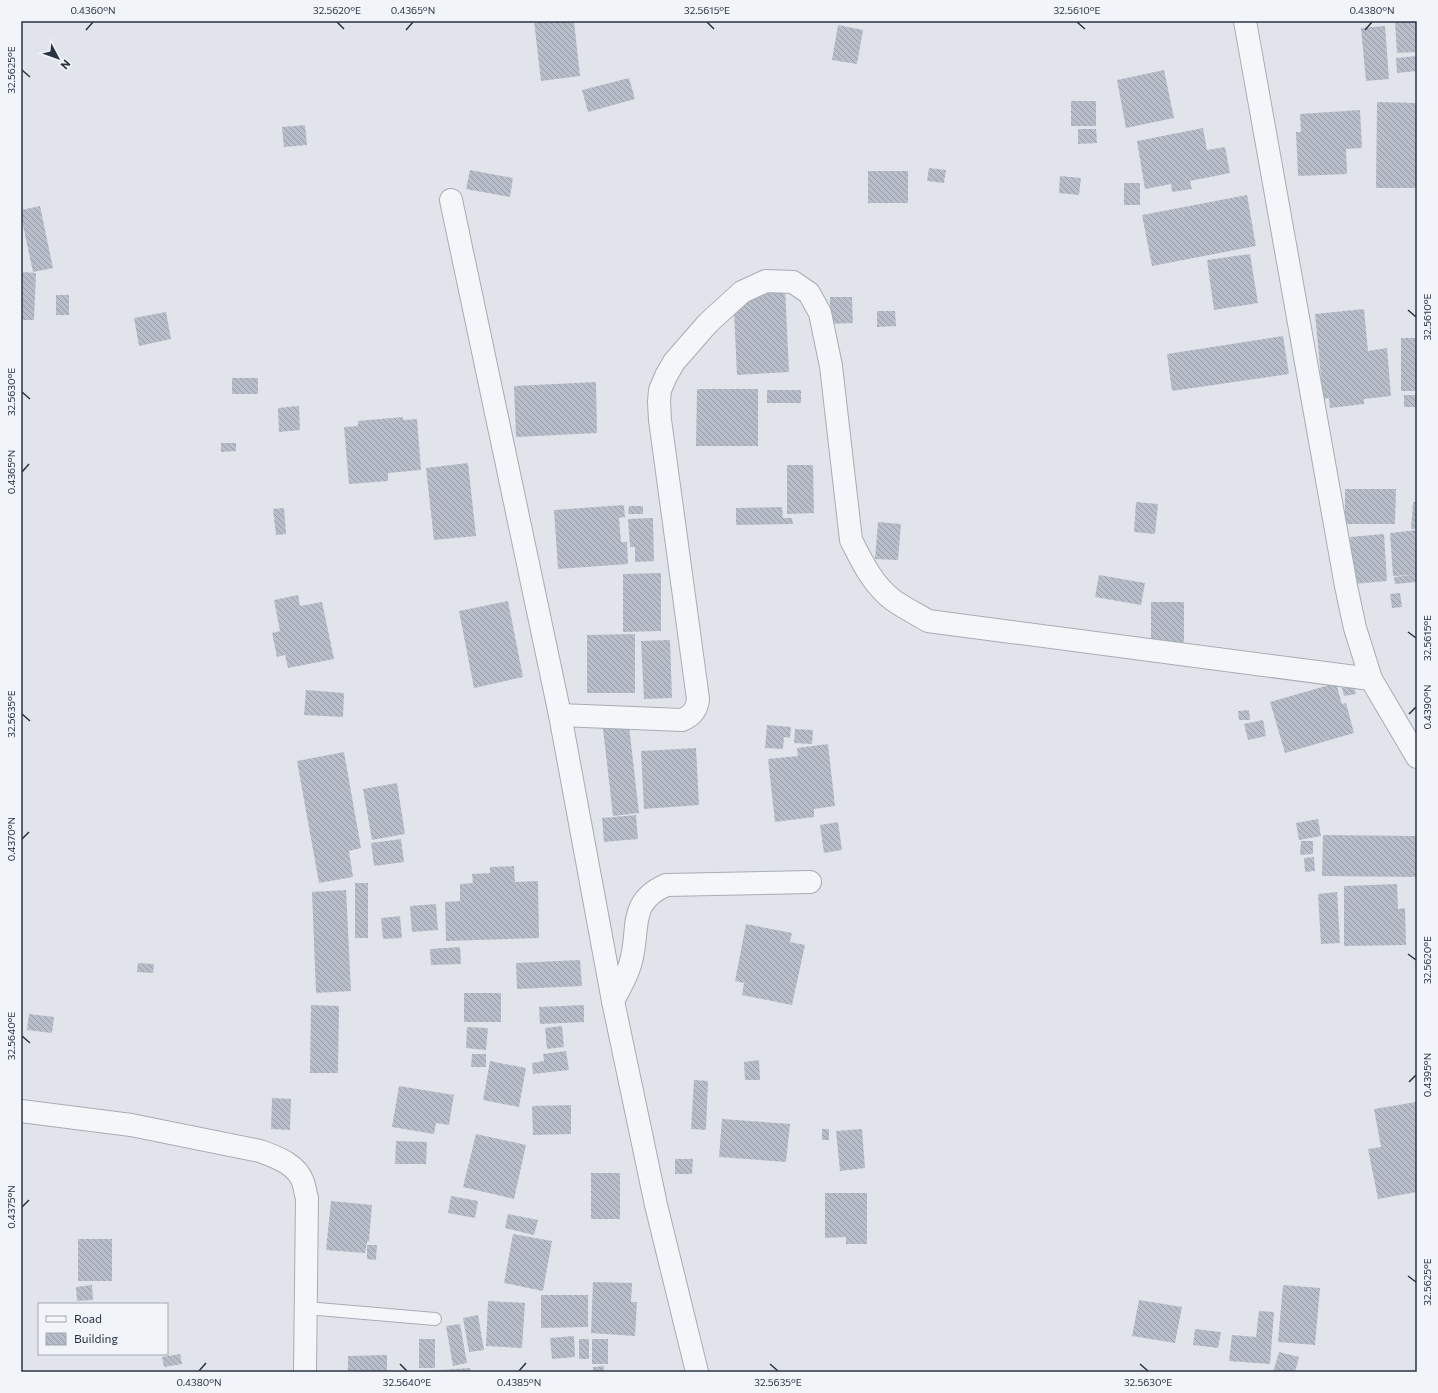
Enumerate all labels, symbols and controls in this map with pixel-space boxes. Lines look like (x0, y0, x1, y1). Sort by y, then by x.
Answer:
text: 0.4360°N (70, 4, 116, 16)
text: 32.5620°E (313, 4, 361, 16)
text: 0.4365°N (391, 4, 435, 16)
text: 32.5615°E (684, 4, 730, 16)
text: 32.5610°E (1054, 4, 1100, 16)
text: 0.4380°N (1349, 4, 1395, 16)
north arrow (38, 38, 78, 78)
text: 32.5625°E (5, 46, 17, 94)
text: N (58, 58, 74, 72)
text: 32.5610°E (1421, 294, 1433, 340)
text: 32.5630°E (5, 368, 17, 416)
text: 0.4365°N (5, 450, 17, 494)
text: 32.5615°E (1421, 615, 1433, 661)
text: 0.4390°N (1421, 684, 1433, 730)
text: 32.5635°E (5, 690, 17, 738)
text: 0.4370°N (5, 817, 17, 861)
text: 32.5620°E (1421, 936, 1433, 984)
text: 32.5640°E (5, 1012, 17, 1060)
text: 0.4395°N (1421, 1053, 1433, 1097)
text: 0.4375°N (5, 1185, 17, 1229)
text: 32.5625°E (1421, 1258, 1433, 1306)
legend (38, 1303, 168, 1355)
text: Road (74, 1311, 102, 1325)
text: Building (74, 1331, 118, 1345)
text: 0.4380°N (176, 1376, 222, 1388)
text: 32.5640°E (383, 1376, 431, 1388)
text: 0.4385°N (497, 1376, 541, 1388)
text: 32.5635°E (754, 1376, 802, 1388)
text: 32.5630°E (1124, 1376, 1172, 1388)

